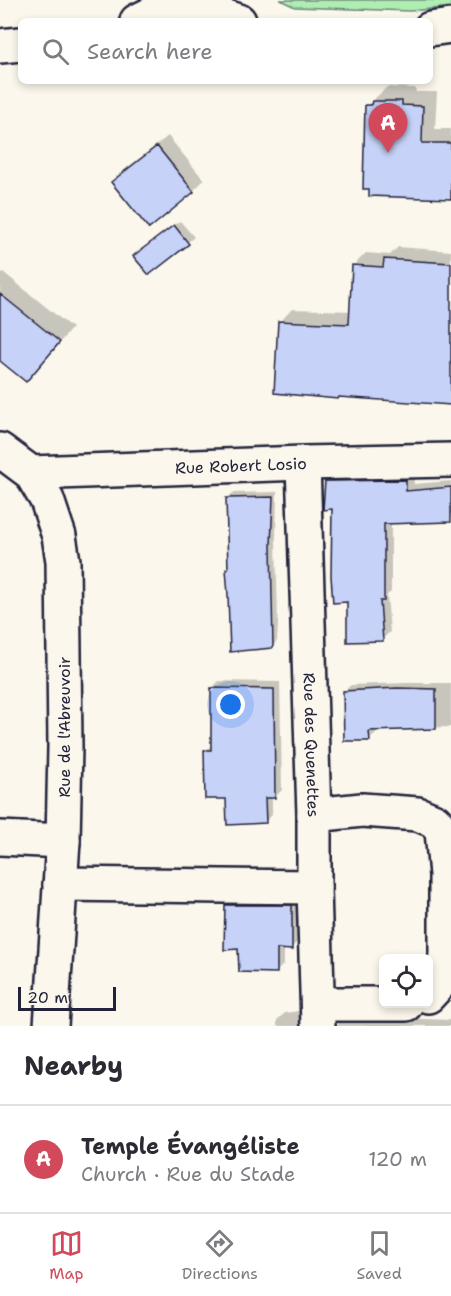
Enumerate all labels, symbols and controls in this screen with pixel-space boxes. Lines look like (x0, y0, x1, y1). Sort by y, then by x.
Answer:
search box (18, 18, 433, 84)
icon: search (39, 35, 72, 68)
text: Search here (87, 37, 213, 66)
pin: A (368, 104, 408, 153)
street label: Rue Robert Losio (175, 453, 307, 479)
street label: Rue de l'Abreuvoir (54, 657, 75, 797)
street label: Rue des Quenettes (299, 672, 324, 818)
your location (216, 690, 245, 719)
map controls (379, 954, 433, 1008)
button: locate (379, 954, 433, 1008)
scale bar (18, 984, 116, 1012)
text: 20 m (27, 987, 68, 1008)
text: Nearby (24, 1048, 123, 1083)
text: Temple Évangéliste (81, 1132, 300, 1161)
text: A (36, 1146, 51, 1172)
text: 120 m (368, 1146, 427, 1172)
text: Church · Rue du Stade (81, 1161, 295, 1187)
tab: Map (49, 1227, 83, 1284)
tab: Directions (182, 1227, 258, 1284)
tab: Saved (356, 1227, 402, 1284)

